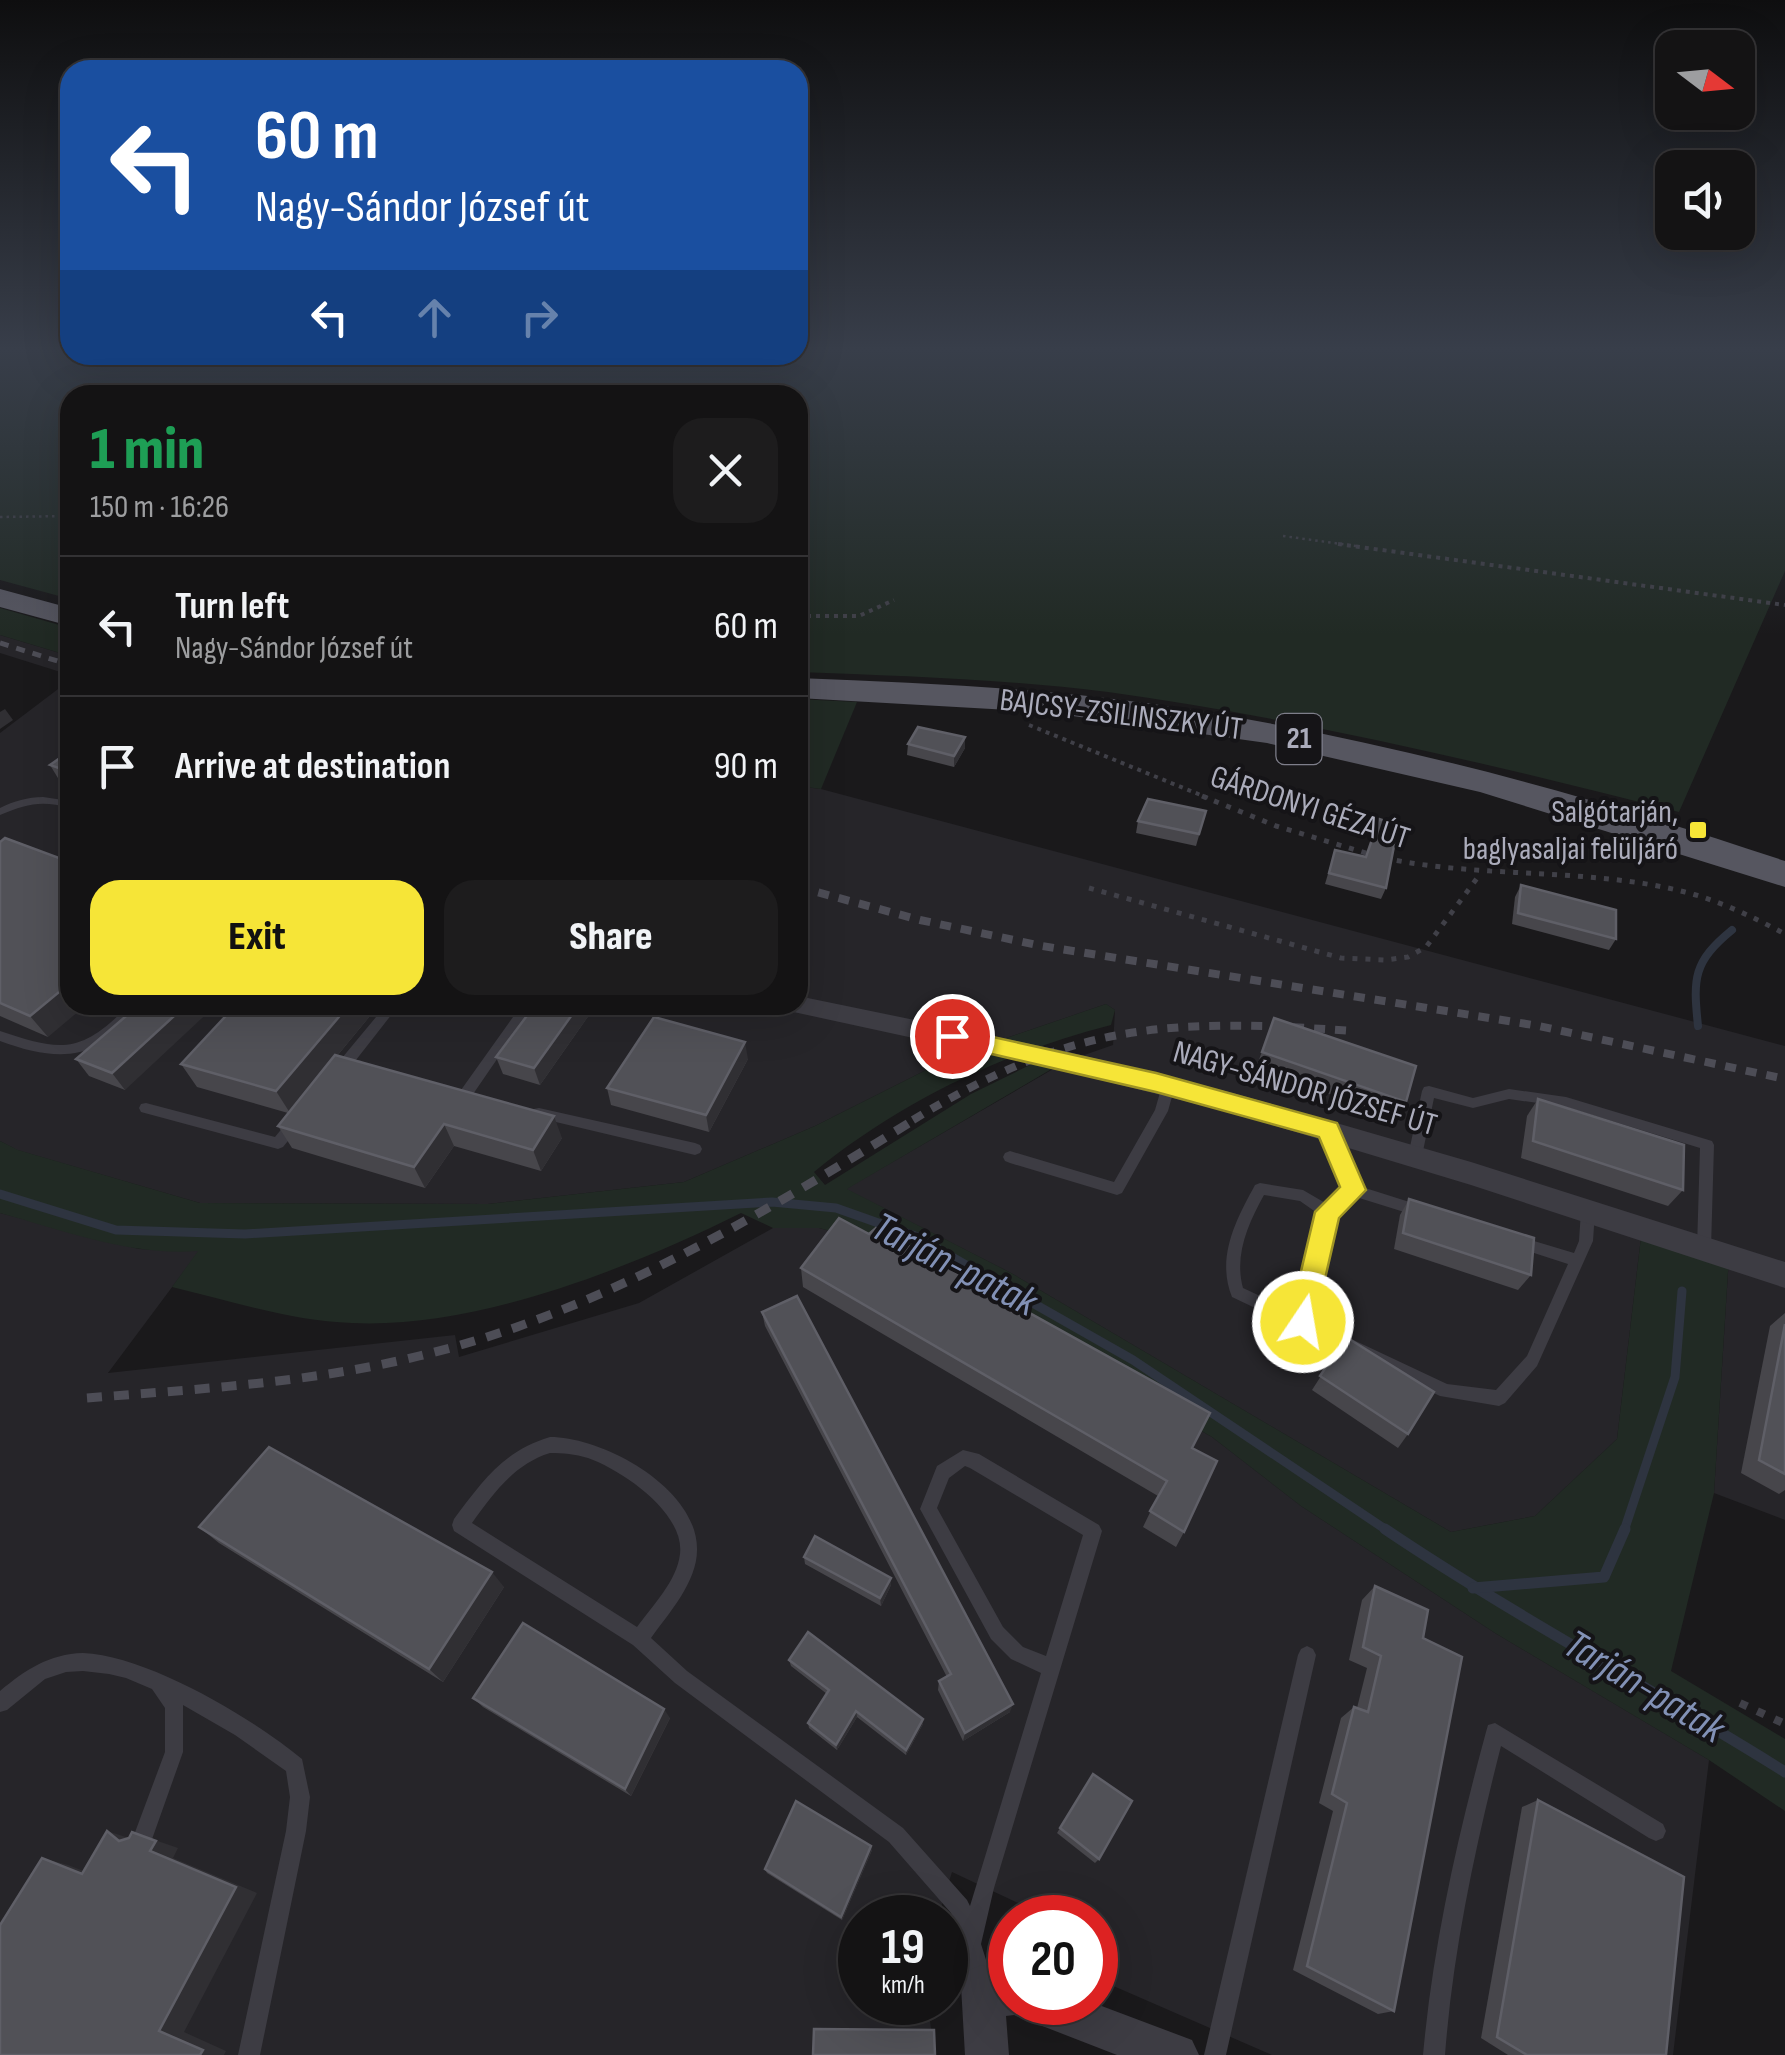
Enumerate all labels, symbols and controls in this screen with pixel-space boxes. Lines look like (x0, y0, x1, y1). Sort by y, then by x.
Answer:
north arrow (1655, 30, 1755, 130)
map controls (1655, 30, 1755, 250)
text: 60 m (255, 95, 379, 179)
icon: left (90, 100, 220, 230)
button: sound (1655, 150, 1755, 250)
text: Nagy-Sándor József út (255, 180, 590, 235)
icon: left (302, 290, 357, 345)
icon: ahead (407, 290, 462, 345)
icon: right (512, 290, 567, 345)
text: 1 min (90, 414, 204, 486)
button: close (673, 418, 778, 523)
text: 150 m · 16:26 (90, 488, 229, 527)
text: Turn left (175, 584, 289, 629)
icon: left (90, 599, 145, 654)
text: 60 m (714, 604, 778, 649)
text: Nagy-Sándor József út (175, 629, 413, 668)
street label: BAJCSY-ZSILINSZKY ÚT (997, 681, 1245, 749)
road number: 21 (1276, 714, 1322, 764)
icon: arrive (90, 739, 145, 794)
text: Arrive at destination (175, 744, 450, 789)
text: 90 m (714, 744, 778, 789)
street label: GÁRDONYI GÉZA ÚT (1205, 757, 1415, 859)
place label: Salgótarján, baglyasaljai felüljáró (1463, 793, 1678, 869)
marker: Salgótarján, baglyasaljai felüljáró (1687, 819, 1709, 841)
button: Exit (90, 880, 424, 995)
button: Share (444, 880, 778, 995)
pin (910, 994, 995, 1079)
icon: arrive (925, 1009, 980, 1064)
street label: NAGY-SÁNDOR JÓZSEF ÚT (1169, 1033, 1441, 1145)
water label: Tarján-patak (863, 1202, 1046, 1329)
position arrow (1251, 1270, 1355, 1374)
water label: Tarján-patak (1554, 1619, 1735, 1756)
speed limit sign: 20 (988, 1895, 1118, 2025)
text: 19 (881, 1918, 925, 1978)
text: km/h (881, 1970, 925, 2001)

